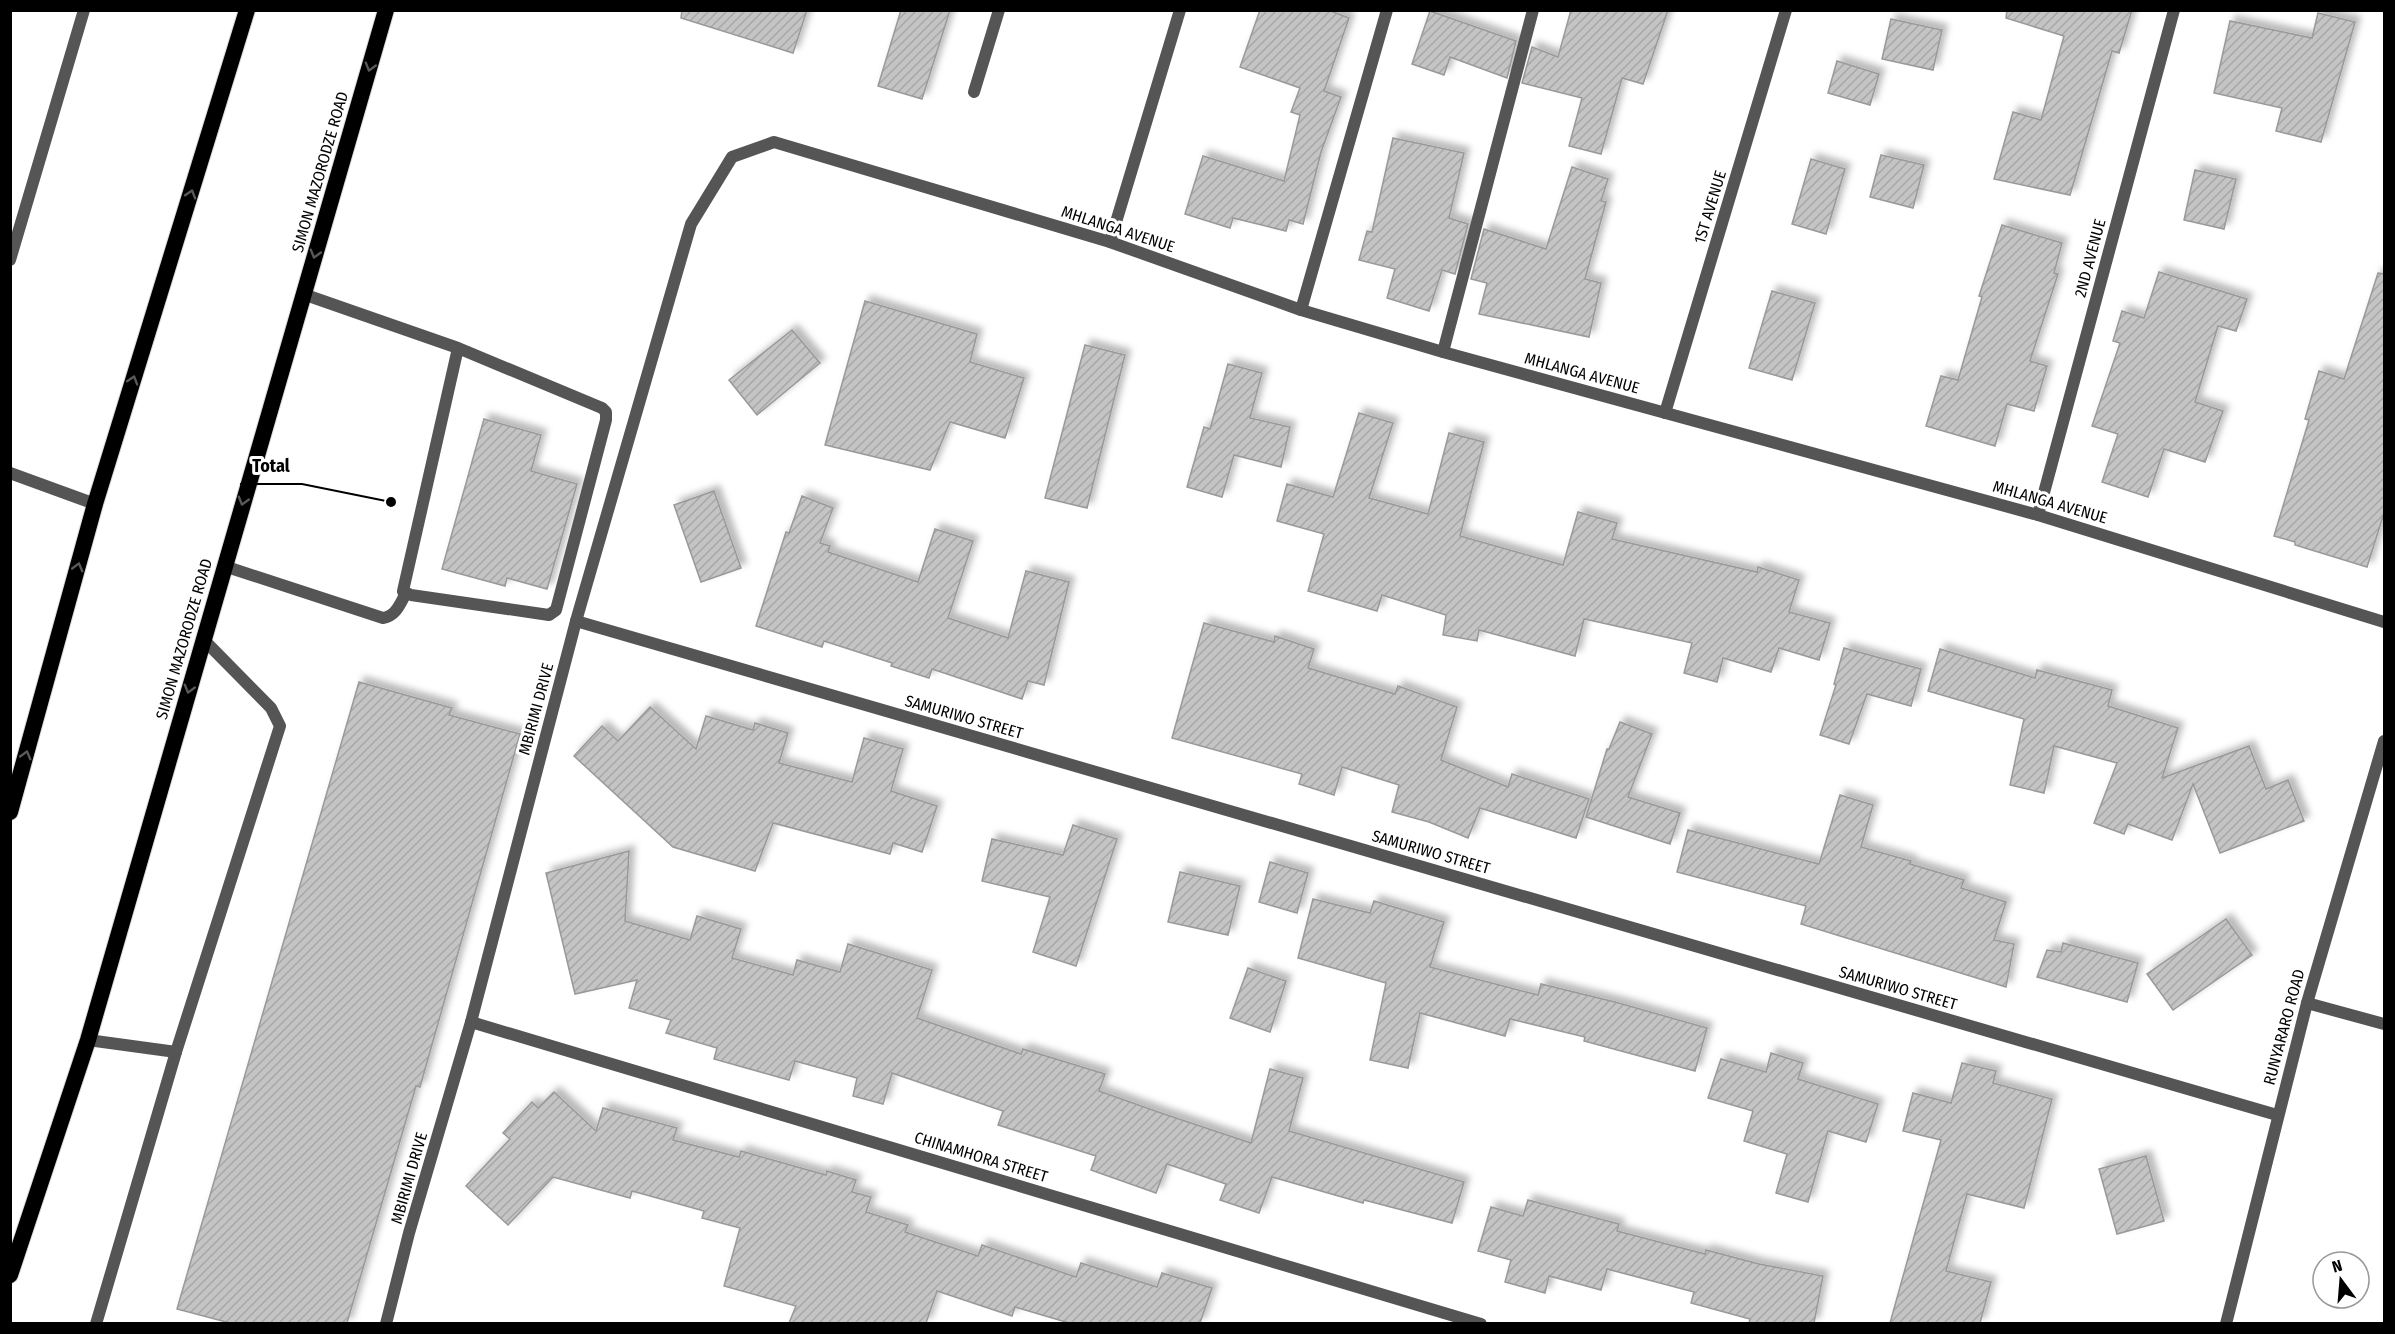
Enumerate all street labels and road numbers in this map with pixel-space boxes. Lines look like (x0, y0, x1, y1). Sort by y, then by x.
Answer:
street label: SIMON MAZORODZE ROAD (288, 89, 352, 255)
street label: 1ST AVENUE (1690, 168, 1730, 246)
street label: MHLANGA AVENUE (1059, 202, 1177, 256)
street label: 2ND AVENUE (2070, 217, 2110, 299)
street label: MHLANGA AVENUE (1522, 349, 1642, 397)
street label: MHLANGA AVENUE (1991, 477, 2109, 527)
street label: SIMON MAZORODZE ROAD (152, 556, 216, 722)
street label: MBIRIMI DRIVE (515, 661, 557, 757)
street label: SAMURIWO STREET (903, 691, 1026, 743)
street label: SAMURIWO STREET (1370, 826, 1493, 878)
street label: SAMURIWO STREET (1837, 962, 1960, 1014)
street label: RUNYARARO ROAD (2259, 967, 2309, 1087)
street label: CHINAMHORA STREET (912, 1128, 1050, 1186)
street label: MBIRIMI DRIVE (387, 1130, 431, 1226)

